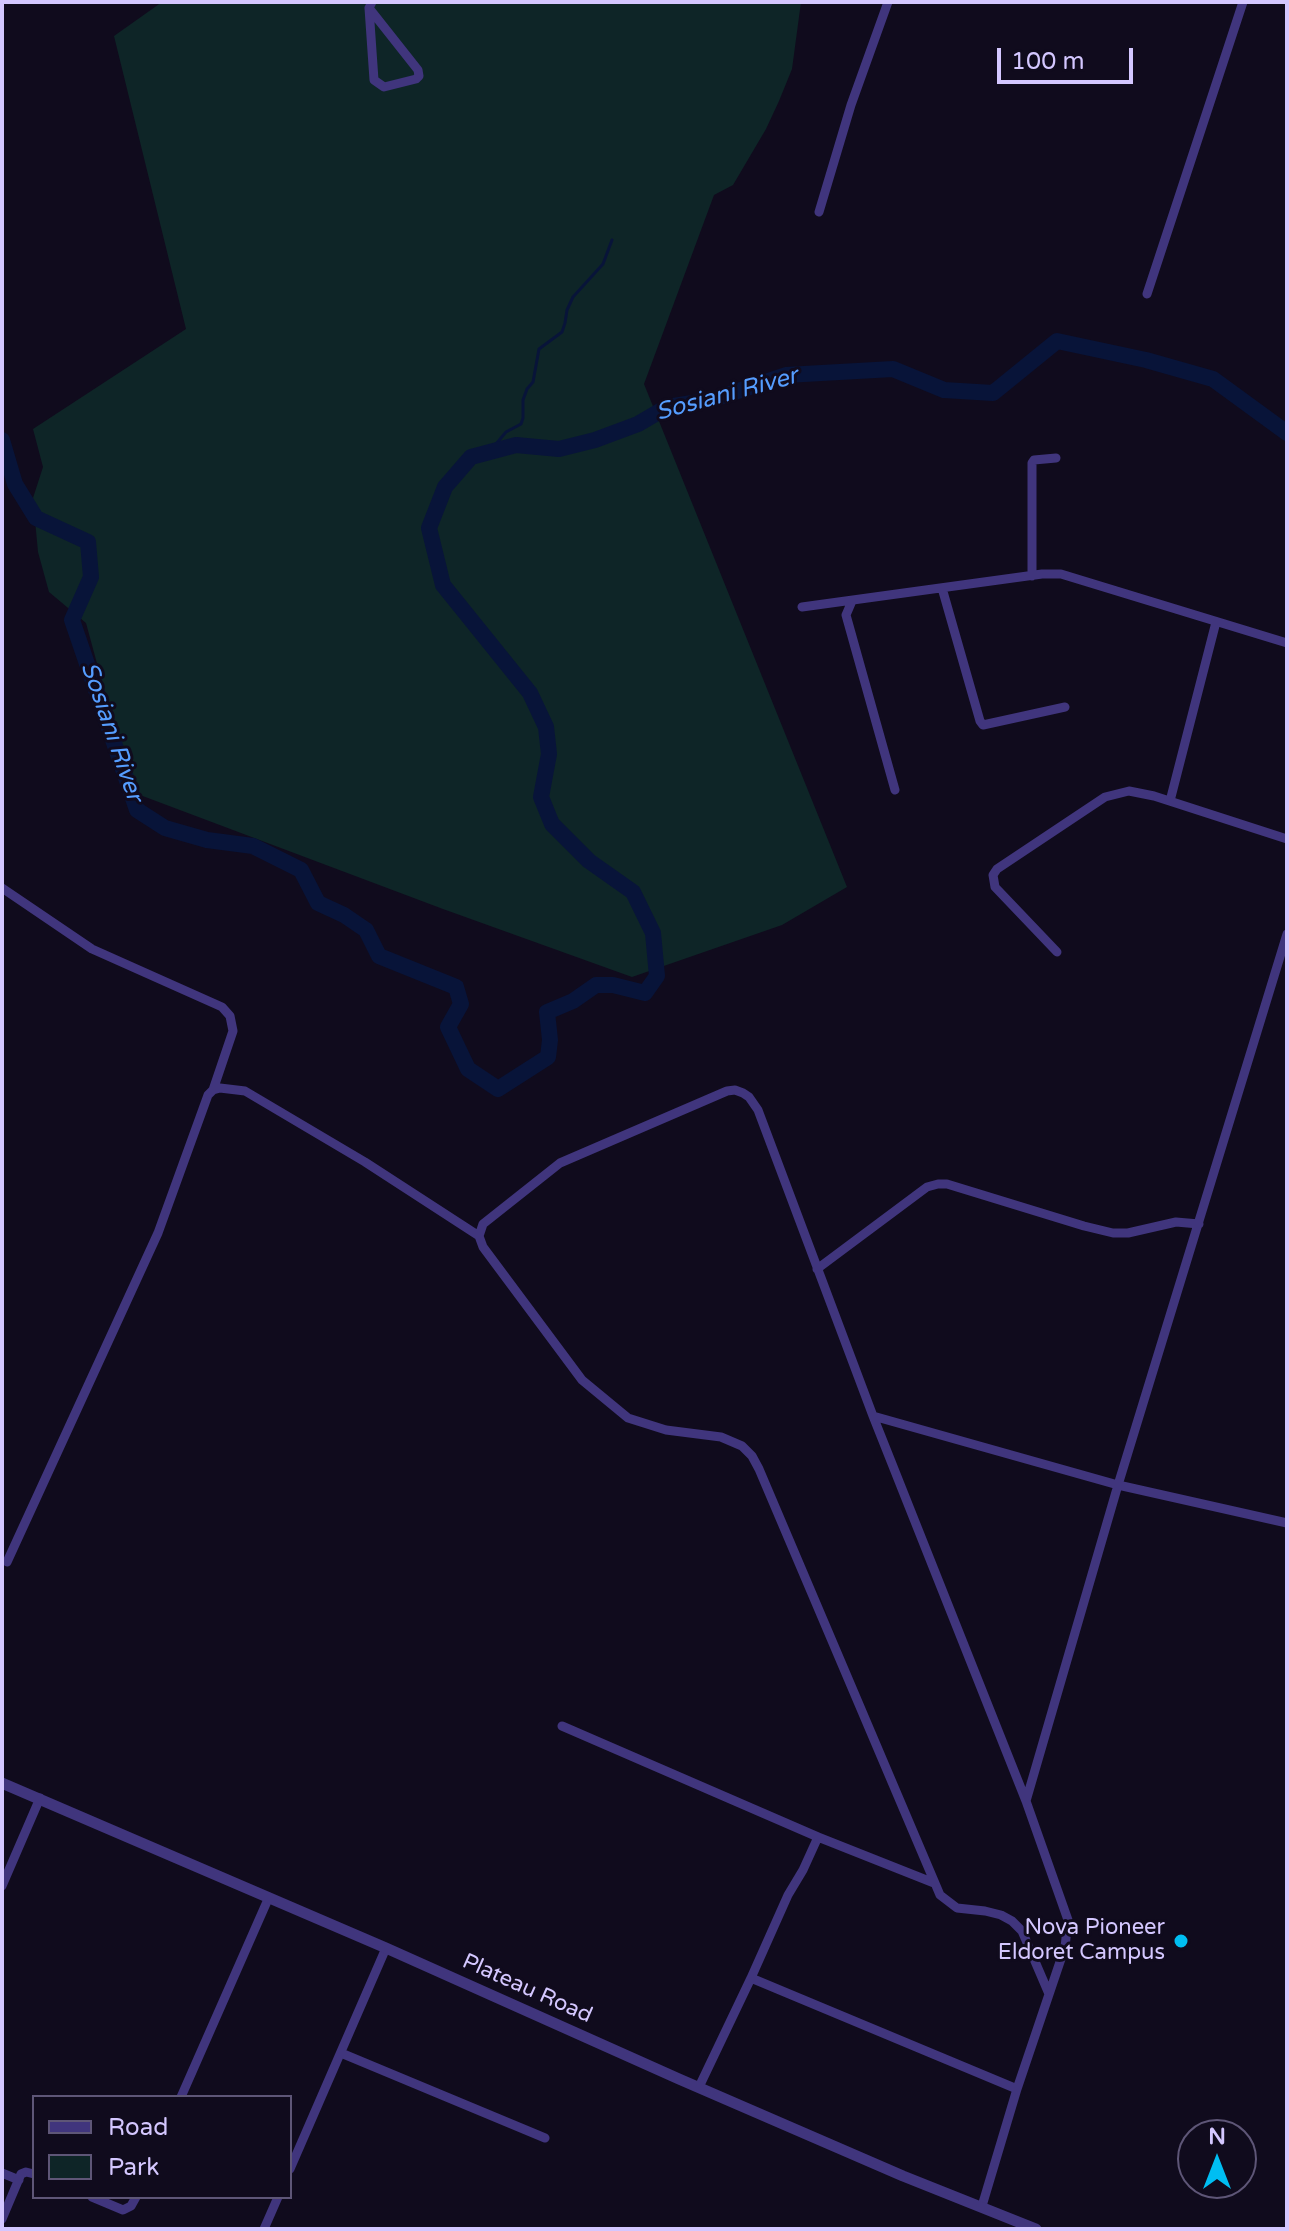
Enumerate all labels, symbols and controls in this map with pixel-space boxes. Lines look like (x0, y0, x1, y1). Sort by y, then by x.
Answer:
scale bar (1001, 32, 1137, 82)
text: 100 m (1011, 47, 1085, 76)
water label: Sosiani River (653, 362, 801, 428)
water label: Sosiani River (74, 658, 148, 806)
place label: Nova Pioneer Eldoret Campus (998, 1915, 1165, 1966)
marker: Nova Pioneer Eldoret Campus (1172, 1932, 1190, 1950)
street label: Plateau Road (458, 1949, 596, 2029)
legend (32, 2095, 292, 2199)
text: Road (108, 2113, 168, 2142)
north arrow (1177, 2119, 1257, 2199)
text: N (1208, 2124, 1226, 2150)
text: Park (108, 2153, 159, 2182)

